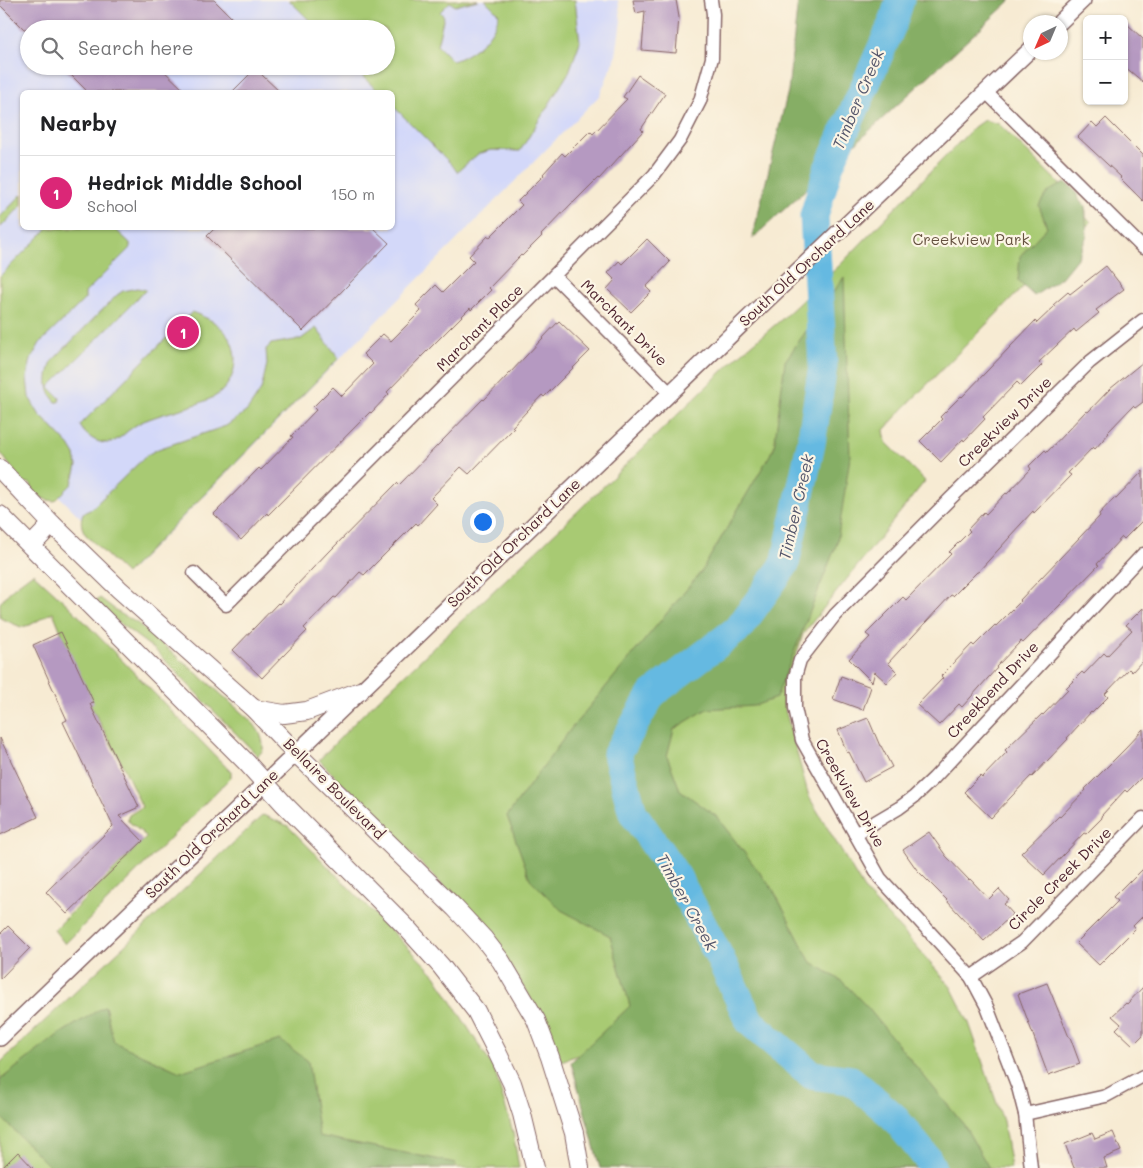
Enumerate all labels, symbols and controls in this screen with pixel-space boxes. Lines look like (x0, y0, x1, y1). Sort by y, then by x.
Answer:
north arrow (1023, 15, 1068, 60)
map controls (1083, 15, 1128, 105)
button: + (1083, 15, 1128, 60)
search box (20, 20, 395, 75)
icon: search (38, 34, 66, 62)
text: Search here (78, 35, 194, 60)
water label: Timber Creek (827, 45, 888, 152)
button: − (1083, 60, 1128, 105)
text: Nearby (40, 109, 117, 136)
text: Hedrick Middle School (87, 170, 302, 195)
text: 1 (52, 183, 60, 204)
text: 150 m (331, 183, 375, 204)
street label: South Old Orchard Lane (734, 194, 878, 330)
text: School (87, 195, 137, 216)
park label: Creekview Park (912, 229, 1030, 249)
street label: Marchant Drive (577, 275, 672, 370)
street label: Marchant Place (431, 279, 527, 375)
pin: 1 (167, 313, 199, 351)
street label: Creekview Drive (953, 371, 1055, 471)
water label: Timber Creek (773, 452, 818, 562)
street label: South Old Orchard Lane (442, 473, 584, 611)
your location (470, 509, 496, 535)
street label: Creekbend Drive (942, 636, 1043, 742)
street label: Bellaire Boulevard (280, 733, 390, 843)
street label: Creekview Drive (812, 734, 890, 851)
street label: South Old Orchard Lane (140, 764, 282, 902)
street label: Circle Creek Drive (1003, 822, 1115, 934)
water label: Timber Creek (652, 850, 723, 954)

